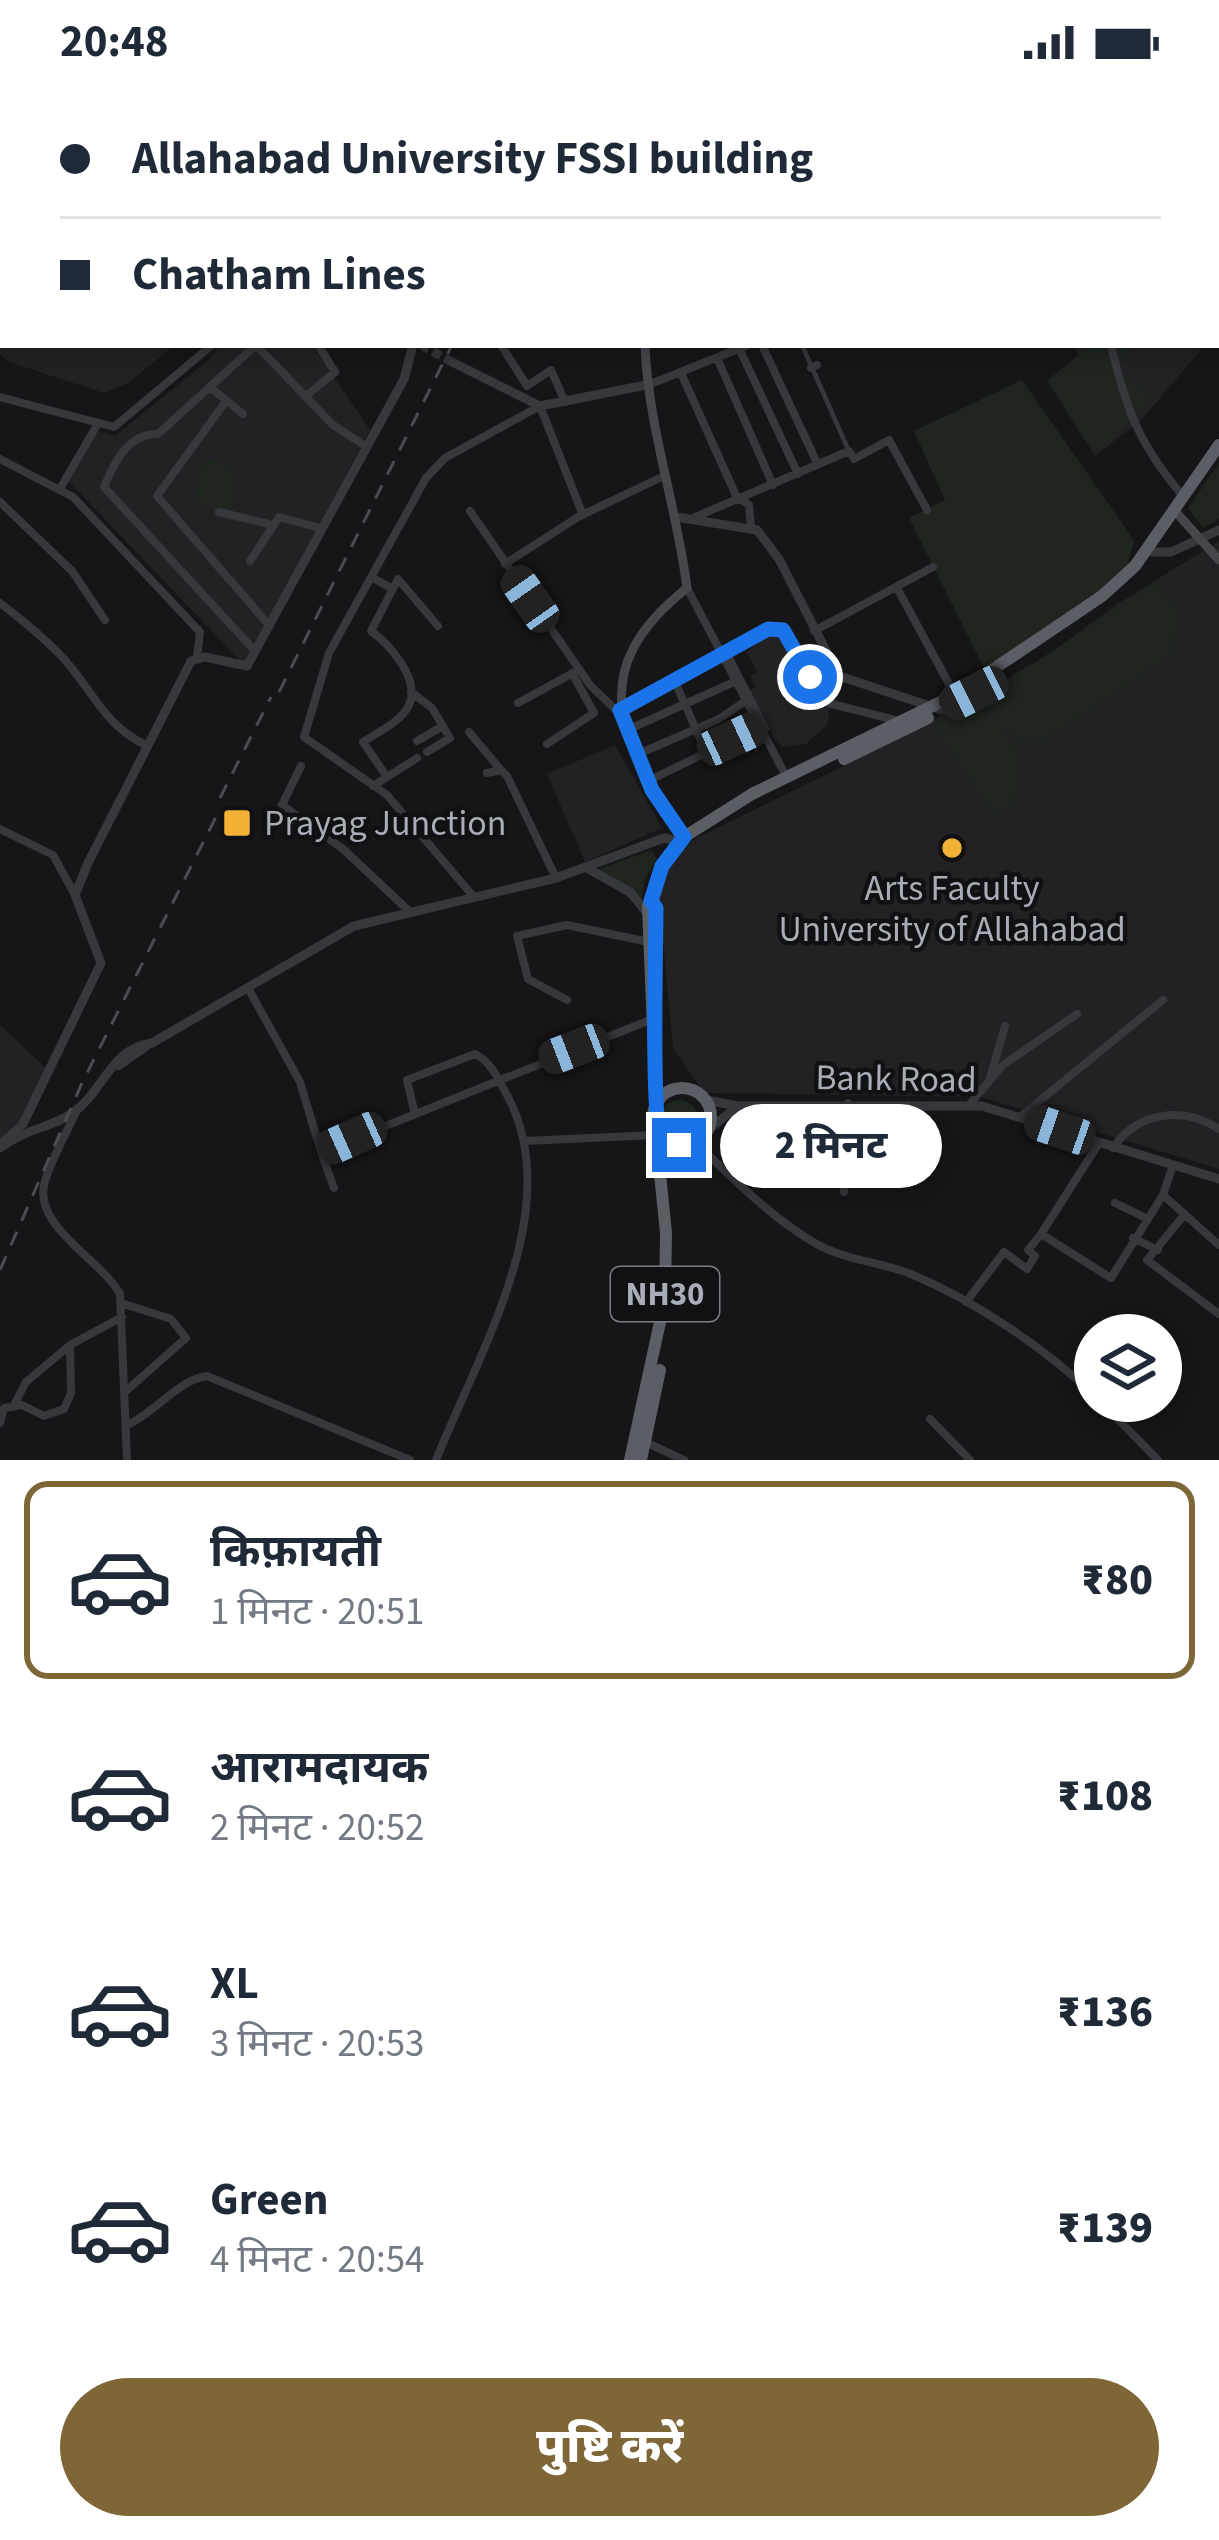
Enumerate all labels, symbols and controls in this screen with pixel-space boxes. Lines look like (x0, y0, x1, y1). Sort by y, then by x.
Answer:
text: 20:48 (60, 10, 169, 74)
text: Allahabad University FSSI building (132, 127, 813, 191)
text: Chatham Lines (132, 243, 426, 307)
car (495, 559, 565, 639)
route start (783, 650, 837, 704)
car (934, 661, 1014, 725)
car (692, 707, 772, 771)
place label: Prayag Junction (264, 798, 507, 849)
marker: Prayag Junction (221, 807, 253, 839)
marker: Arts Faculty University of Allahabad (939, 835, 965, 861)
place label: Arts Faculty University of Allahabad (778, 863, 1126, 955)
car (534, 1019, 614, 1079)
street label: Bank Road (815, 1052, 977, 1106)
car (1020, 1101, 1100, 1159)
callout: 2 मिनट (721, 1103, 943, 1187)
car (312, 1107, 392, 1169)
route end (652, 1118, 706, 1172)
text: 2 मिनट (775, 1118, 887, 1174)
road number: NH30 (611, 1267, 719, 1321)
map controls (1074, 1314, 1182, 1422)
button: layers (1074, 1314, 1182, 1422)
text: किफ़ायती (210, 1520, 381, 1584)
icon: car (66, 1526, 174, 1634)
text: ₹80 (1081, 1548, 1153, 1612)
text: 1 मिनट · 20:51 (210, 1584, 424, 1640)
text: आरामदायक (210, 1736, 428, 1800)
icon: car (66, 1742, 174, 1850)
text: ₹108 (1057, 1764, 1153, 1828)
text: 2 मिनट · 20:52 (210, 1800, 424, 1856)
text: XL (210, 1952, 259, 2016)
icon: car (66, 1958, 174, 2066)
text: ₹136 (1057, 1980, 1153, 2044)
text: 3 मिनट · 20:53 (210, 2016, 424, 2072)
text: Green (210, 2168, 329, 2232)
icon: car (66, 2174, 174, 2282)
text: ₹139 (1057, 2196, 1153, 2260)
text: 4 मिनट · 20:54 (210, 2232, 424, 2288)
button: पुष्टि करें (60, 2378, 1159, 2516)

